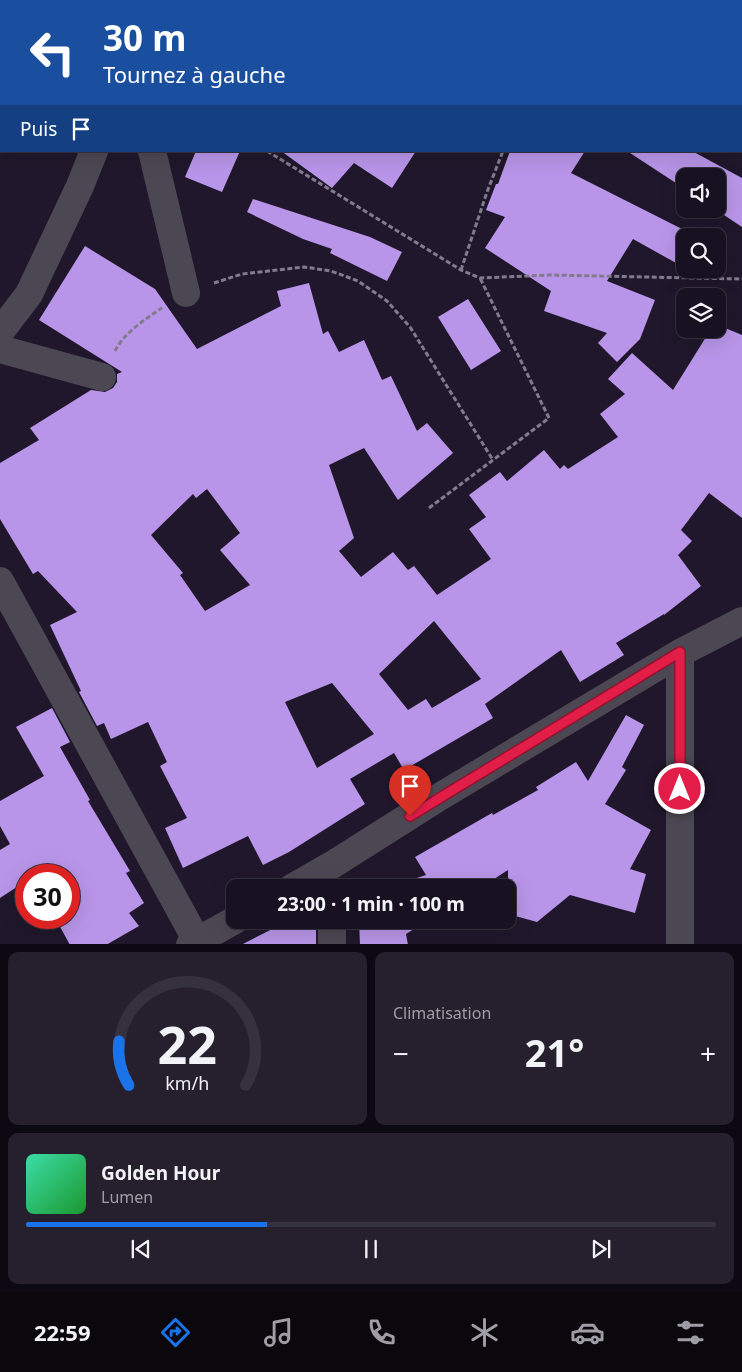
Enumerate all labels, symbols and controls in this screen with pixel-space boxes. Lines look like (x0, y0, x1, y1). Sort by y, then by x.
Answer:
text: 30 m (103, 14, 186, 61)
icon: left (20, 20, 85, 85)
text: Tournez à gauche (103, 59, 286, 89)
icon: arrive (67, 115, 95, 143)
text: Puis (20, 116, 57, 142)
map controls (676, 168, 726, 338)
button: sound (676, 168, 726, 218)
button: search (676, 228, 726, 278)
button: layers (676, 288, 726, 338)
position arrow (653, 762, 705, 814)
pin (389, 765, 431, 816)
icon: arrive (396, 772, 424, 800)
speed limit sign: 30 (15, 864, 80, 929)
text: 23:00 · 1 min · 100 m (277, 891, 465, 917)
text: Climatisation (393, 1002, 491, 1024)
text: 22 (158, 1008, 217, 1079)
text: 21° (525, 1026, 584, 1078)
text: − (393, 1034, 409, 1072)
text: + (700, 1034, 716, 1072)
text: km/h (166, 1071, 209, 1095)
text: Golden Hour (101, 1160, 220, 1186)
text: Lumen (101, 1186, 153, 1208)
icon: previous (127, 1235, 155, 1263)
icon: pause (357, 1235, 385, 1263)
icon: next (587, 1235, 615, 1263)
icon: directions (158, 1315, 193, 1350)
icon: music (261, 1315, 296, 1350)
icon: phone (364, 1315, 399, 1350)
icon: climate (467, 1315, 502, 1350)
icon: car (570, 1315, 605, 1350)
icon: filters (673, 1315, 708, 1350)
text: 22:59 (34, 1317, 90, 1347)

